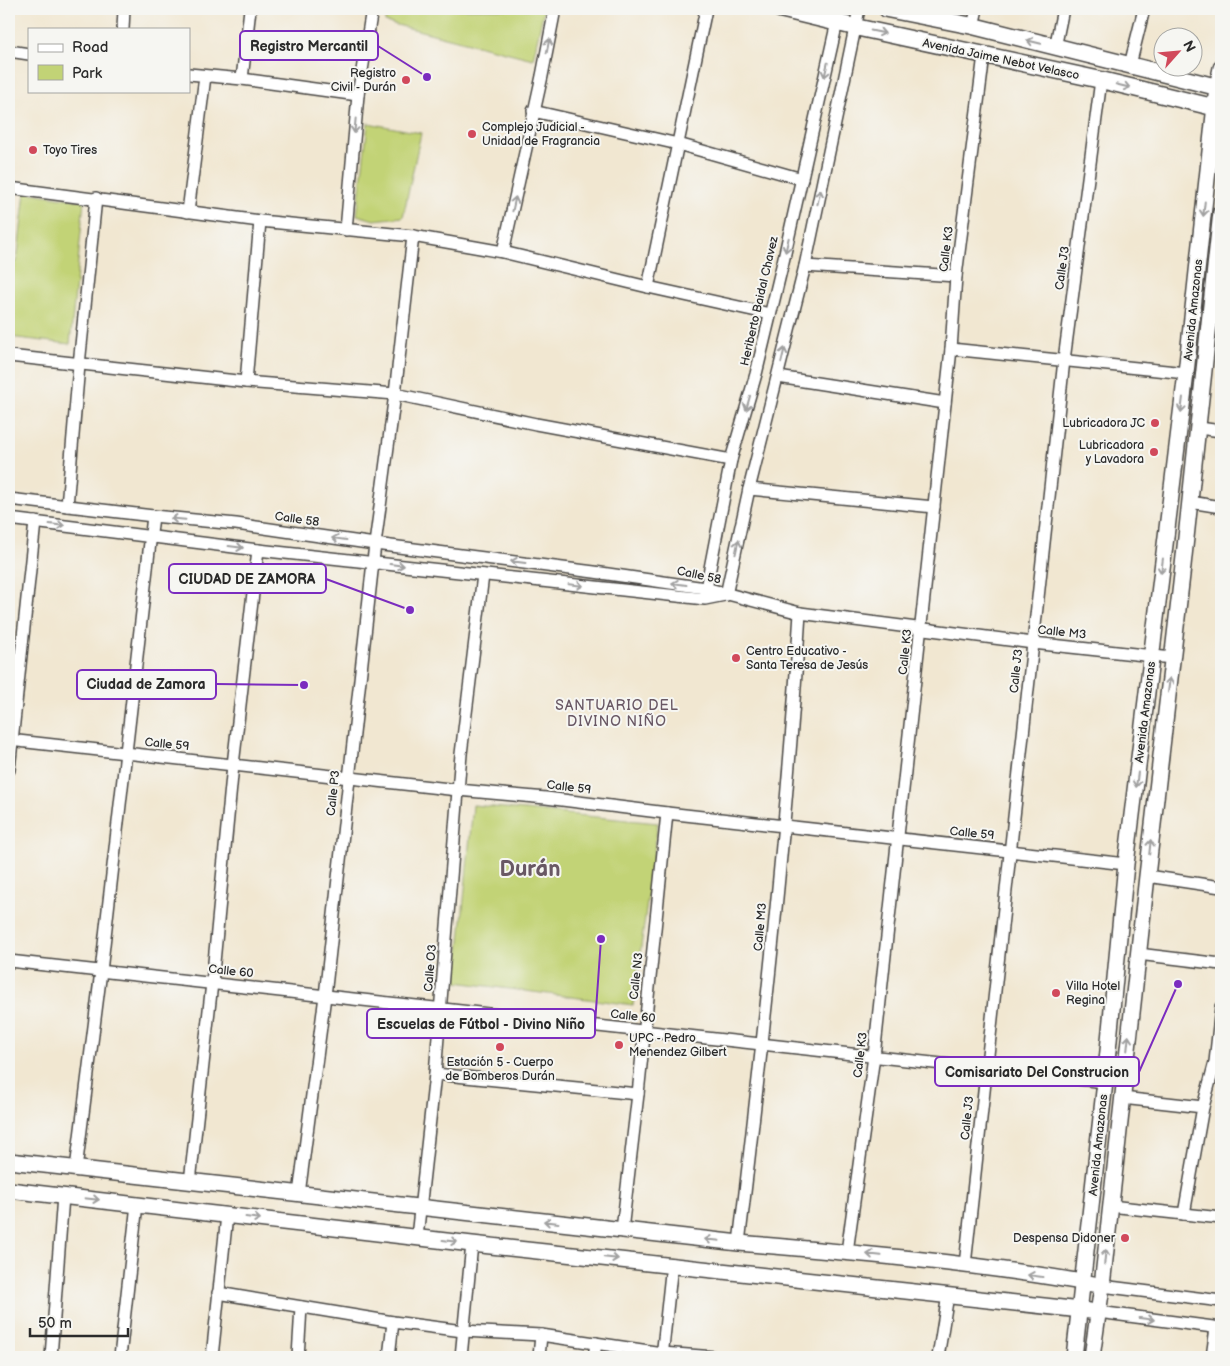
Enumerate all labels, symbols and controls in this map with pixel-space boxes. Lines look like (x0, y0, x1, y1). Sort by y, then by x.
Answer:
legend (28, 28, 190, 92)
one-way arrow (870, 28, 886, 37)
north arrow (1152, 28, 1202, 78)
callout: Registro Mercantil (240, 31, 378, 60)
street label: Avenida Jaime Nebot Velasco (921, 36, 1081, 83)
one-way arrow (1026, 37, 1042, 46)
text: Road (72, 38, 108, 57)
text: Registro Mercantil (250, 38, 368, 55)
one-way arrow (544, 38, 553, 54)
text: N (1179, 38, 1199, 55)
one-way arrow (821, 61, 830, 77)
text: Park (72, 64, 103, 83)
place label: Registro Civil - Durán (331, 66, 396, 95)
marker: Registro Civil - Durán (400, 74, 412, 86)
one-way arrow (1114, 82, 1130, 91)
one-way arrow (350, 118, 360, 134)
place label: Complejo Judicial - Unidad de Fragrancia (482, 120, 600, 149)
marker: Complejo Judicial - Unidad de Fragrancia (466, 128, 478, 140)
place label: Toyo Tires (43, 143, 97, 158)
marker: Toyo Tires (27, 144, 39, 156)
one-way arrow (815, 189, 824, 205)
one-way arrow (510, 197, 519, 213)
one-way arrow (1199, 200, 1209, 216)
street label: Calle K3 (936, 225, 957, 273)
street label: Heriberto Baidal Chavez (737, 235, 782, 367)
one-way arrow (782, 237, 791, 253)
street label: Calle J3 (1052, 245, 1073, 291)
street label: Avenida Amazonas (1181, 258, 1206, 362)
one-way arrow (779, 348, 788, 364)
one-way arrow (742, 395, 752, 411)
one-way arrow (1177, 397, 1187, 413)
place label: Lubricadora JC (1062, 416, 1145, 431)
marker: Lubricadora JC (1149, 417, 1161, 429)
place label: Lubricadora y Lavadora (1079, 438, 1144, 467)
marker: Lubricadora y Lavadora (1148, 446, 1160, 458)
street label: Calle 58 (274, 509, 320, 530)
one-way arrow (170, 514, 186, 523)
one-way arrow (49, 520, 65, 530)
one-way arrow (332, 534, 348, 544)
one-way arrow (732, 540, 742, 556)
one-way arrow (228, 542, 244, 552)
one-way arrow (510, 557, 526, 567)
one-way arrow (1157, 558, 1167, 574)
one-way arrow (389, 560, 405, 570)
street label: Calle 58 (675, 563, 722, 587)
callout: CIUDAD DE ZAMORA (169, 564, 326, 593)
text: CIUDAD DE ZAMORA (179, 571, 316, 588)
one-way arrow (671, 579, 687, 589)
one-way arrow (568, 580, 584, 590)
street label: Calle M3 (1037, 622, 1087, 643)
street label: Calle K3 (896, 628, 915, 676)
place label: Centro Educativo - Santa Teresa de Jesús (746, 644, 868, 673)
street label: Calle J3 (1007, 648, 1026, 694)
marker: Centro Educativo - Santa Teresa de Jesús (730, 652, 742, 664)
street label: Avenida Amazonas (1132, 660, 1159, 764)
callout: Ciudad de Zamora (77, 670, 216, 699)
text: Ciudad de Zamora (87, 676, 206, 693)
one-way arrow (1164, 678, 1174, 694)
district label: SANTUARIO DEL DIVINO NIÑO (555, 697, 679, 730)
street label: Calle 59 (144, 735, 190, 754)
street label: Calle P3 (324, 769, 343, 817)
one-way arrow (1132, 771, 1142, 787)
street label: Calle 59 (546, 777, 592, 798)
street label: Calle 59 (949, 824, 995, 843)
one-way arrow (1145, 839, 1155, 855)
district label: Durán (500, 856, 560, 883)
street label: Calle M3 (751, 902, 770, 952)
street label: Calle O3 (421, 944, 440, 992)
street label: Calle N3 (627, 952, 646, 1000)
street label: Calle 60 (208, 962, 254, 981)
place label: Villa Hotel Regina (1066, 979, 1120, 1008)
marker: Villa Hotel Regina (1050, 987, 1062, 999)
street label: Calle 60 (610, 1007, 656, 1026)
callout: Escuelas de Fútbol - Divino Niño (367, 1009, 595, 1038)
text: Escuelas de Fútbol - Divino Niño (377, 1016, 585, 1033)
place label: UPC - Pedro Menendez Gilbert (629, 1031, 727, 1060)
street label: Calle K3 (850, 1031, 871, 1079)
one-way arrow (1123, 1035, 1133, 1051)
marker: UPC - Pedro Menendez Gilbert (613, 1039, 625, 1051)
marker: Estación 5 - Cuerpo de Bomberos Durán (494, 1041, 506, 1053)
place label: Estación 5 - Cuerpo de Bomberos Durán (445, 1055, 555, 1084)
callout: Comisariato Del Construcion (935, 1057, 1139, 1086)
text: Comisariato Del Construcion (945, 1064, 1129, 1081)
street label: Avenida Amazonas (1086, 1093, 1111, 1197)
street label: Calle J3 (958, 1095, 977, 1141)
one-way arrow (84, 1194, 100, 1204)
one-way arrow (245, 1213, 261, 1223)
one-way arrow (543, 1217, 559, 1227)
place label: Despensa Didoner (1013, 1231, 1116, 1246)
marker: Despensa Didoner (1119, 1232, 1131, 1244)
one-way arrow (705, 1235, 721, 1245)
one-way arrow (441, 1236, 457, 1246)
one-way arrow (1100, 1249, 1110, 1265)
one-way arrow (866, 1250, 882, 1260)
one-way arrow (603, 1253, 619, 1263)
one-way arrow (1028, 1270, 1044, 1280)
scale bar (30, 1306, 128, 1338)
text: 50 m (38, 1314, 72, 1333)
one-way arrow (1138, 1314, 1154, 1324)

